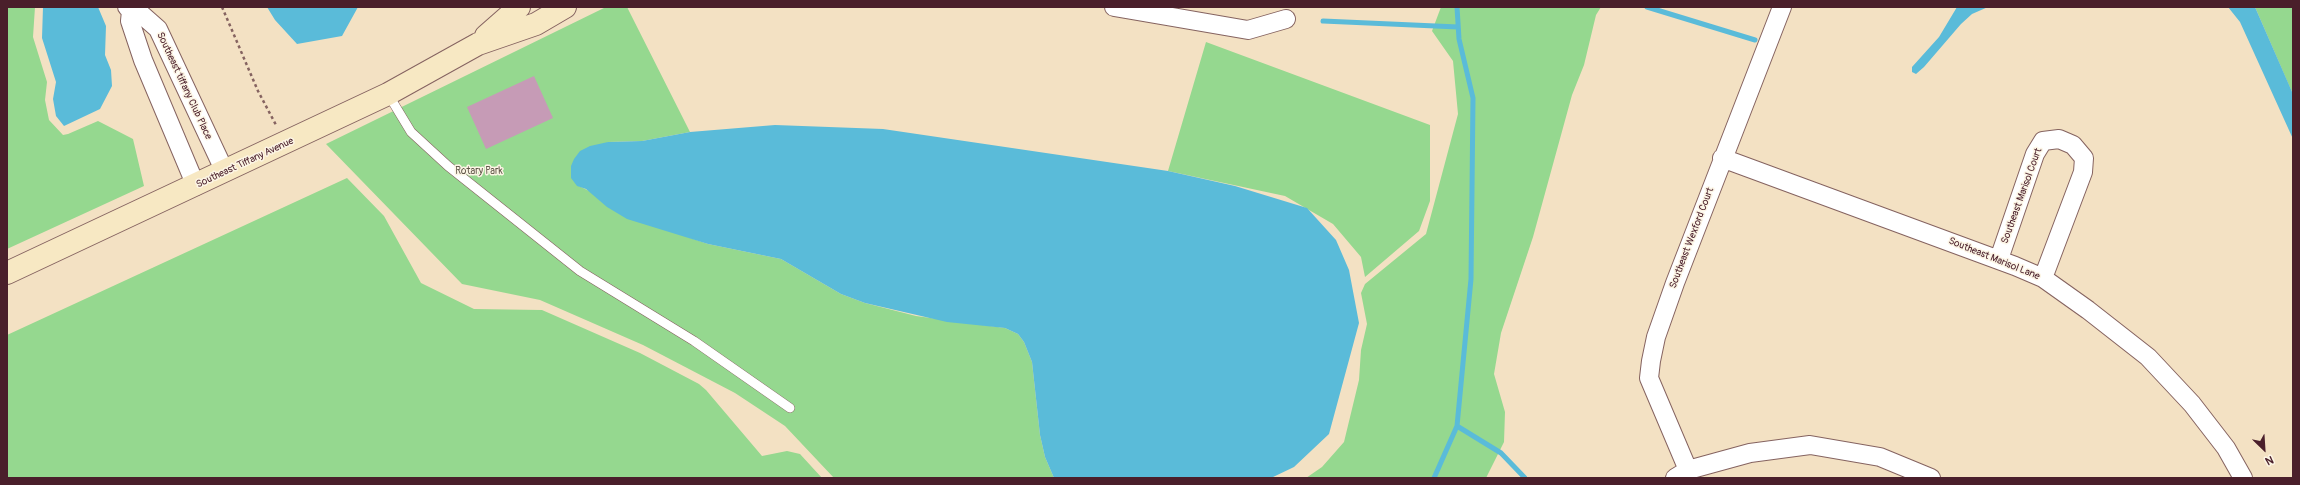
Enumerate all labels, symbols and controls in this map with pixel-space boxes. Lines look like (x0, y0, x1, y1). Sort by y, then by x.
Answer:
street label: Southeast tiffany Club Place (154, 30, 214, 142)
street label: Southeast Tiffany Avenue (194, 135, 296, 191)
street label: Southeast Marisol Court (1999, 147, 2045, 245)
park label: Rotary Park (455, 165, 503, 177)
street label: Southeast Wexford Court (1667, 186, 1717, 290)
street label: Southeast Marisol Lane (1947, 235, 2041, 283)
north arrow (2244, 429, 2284, 469)
text: N (2263, 453, 2275, 468)

